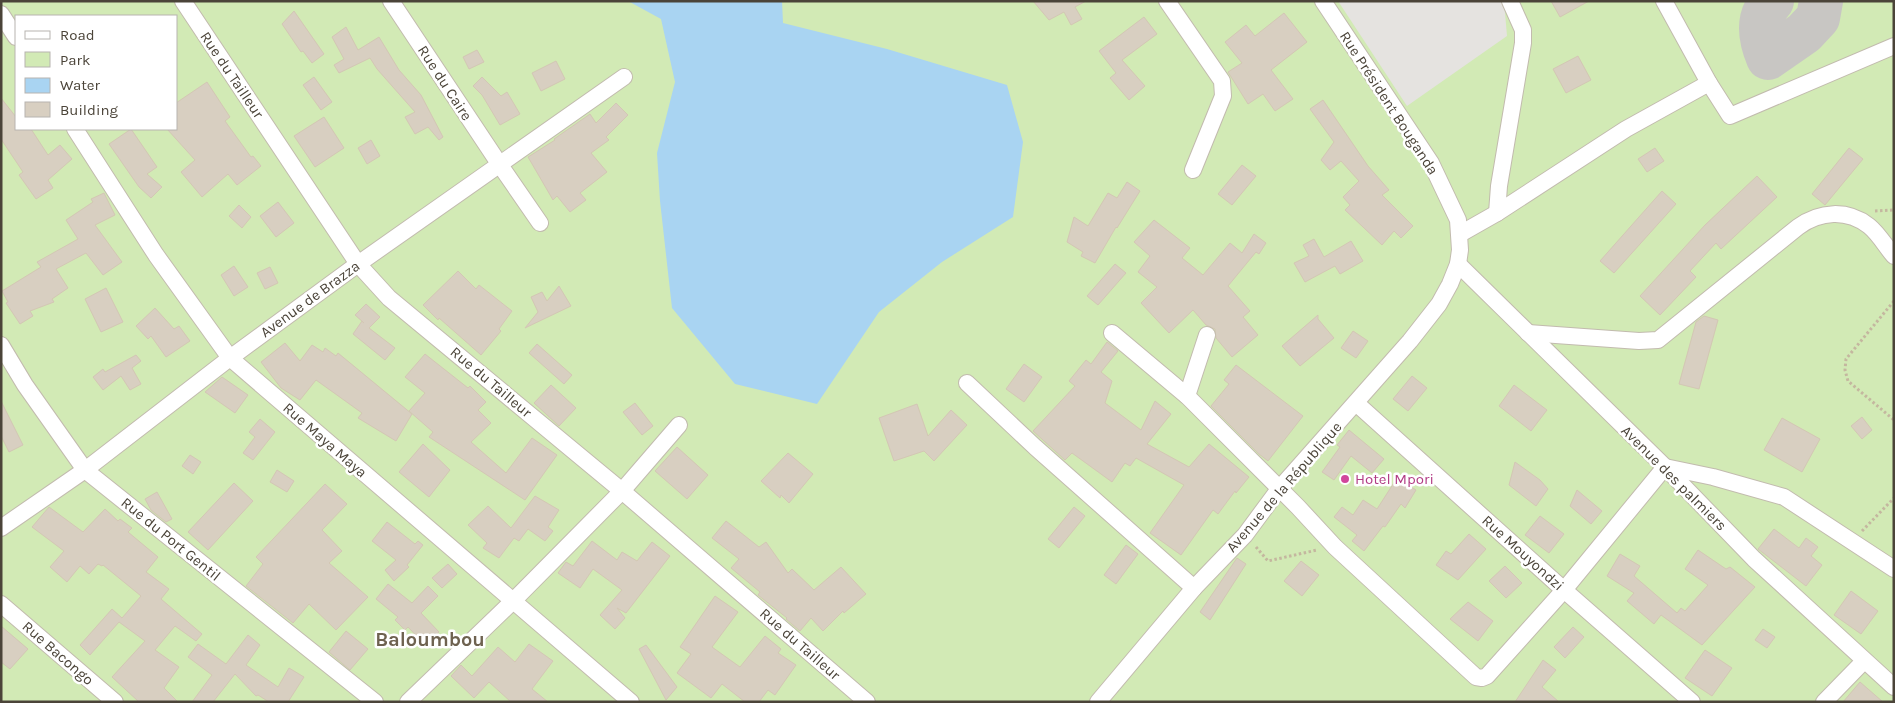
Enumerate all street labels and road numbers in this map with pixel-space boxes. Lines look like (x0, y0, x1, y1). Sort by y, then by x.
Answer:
street label: Rue du Tailleur (196, 28, 268, 122)
street label: Rue Président Bouganda (1336, 28, 1442, 178)
street label: Rue du Caire (414, 42, 476, 124)
street label: Avenue de Brazza (257, 257, 363, 341)
street label: Rue du Tailleur (447, 343, 536, 422)
street label: Rue Maya Maya (279, 399, 371, 481)
street label: Avenue de la République (1222, 418, 1346, 556)
street label: Avenue des palmiers (1618, 422, 1730, 534)
street label: Rue du Port Gentil (118, 493, 224, 585)
street label: Rue Mouyondzi (1478, 511, 1568, 595)
street label: Rue du Tailleur (756, 604, 844, 684)
street label: Rue Bacongo (19, 617, 97, 689)

